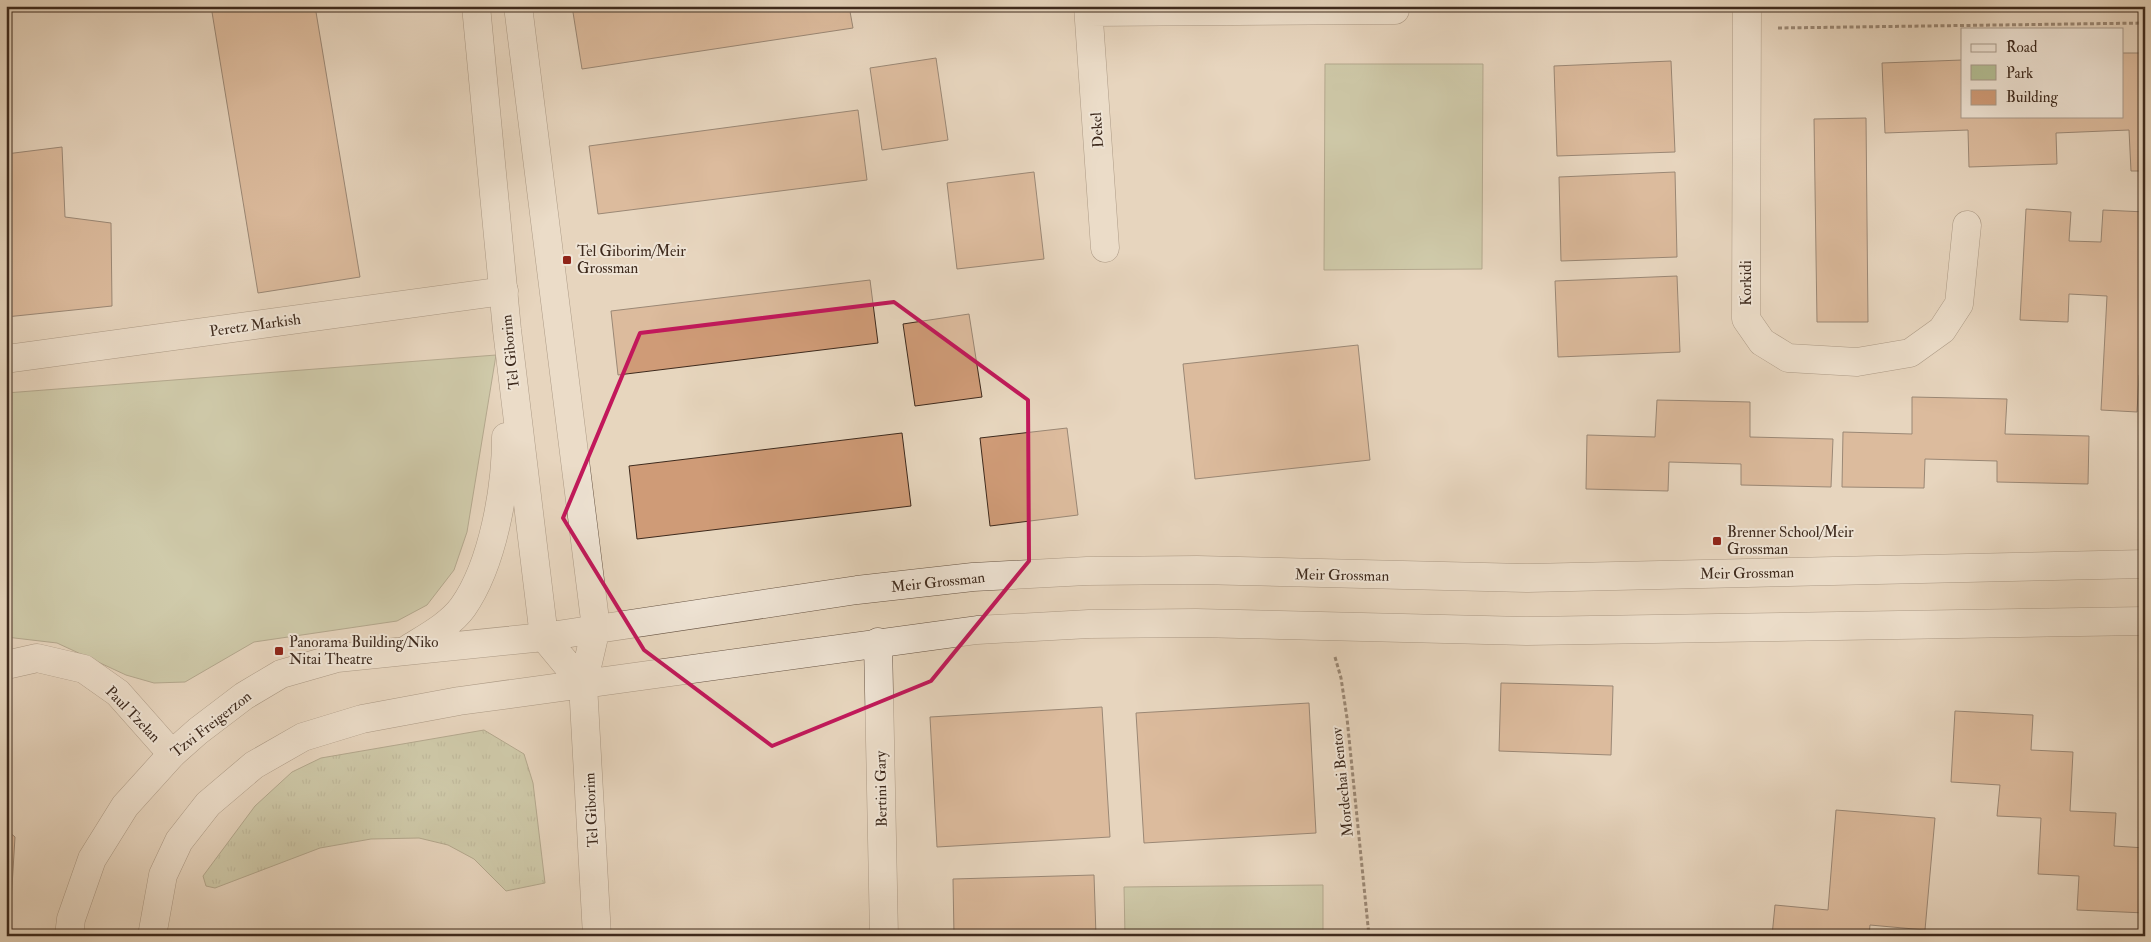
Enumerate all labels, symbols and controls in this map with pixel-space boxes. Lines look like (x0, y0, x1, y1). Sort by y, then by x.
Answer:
legend (1961, 28, 2124, 118)
text: Road (2006, 38, 2038, 57)
text: Park (2006, 64, 2033, 83)
text: Building (2006, 88, 2058, 107)
street label: Dekel (1087, 111, 1108, 148)
place label: Tel Giborim/Meir Grossman (577, 242, 686, 278)
marker: Tel Giborim/Meir Grossman (561, 254, 573, 266)
street label: Korkidi (1737, 260, 1756, 306)
street label: Peretz Markish (208, 310, 302, 341)
street label: Tel Giborim (497, 313, 524, 390)
place label: Brenner School/Meir Grossman (1727, 523, 1854, 559)
marker: Brenner School/Meir Grossman (1711, 535, 1723, 547)
street label: Meir Grossman (1700, 563, 1795, 584)
street label: Meir Grossman (1295, 565, 1390, 586)
street label: Meir Grossman (890, 568, 986, 597)
place label: Panorama Building/Niko Nitai Theatre (289, 633, 438, 669)
marker: Panorama Building/Niko Nitai Theatre (273, 645, 285, 657)
street label: Paul Tzelan (101, 682, 164, 747)
street label: Tzvi Freigerzon (167, 687, 256, 762)
street label: Mordechai Bentov (1327, 726, 1358, 838)
street label: Bertini Gary (871, 750, 892, 827)
street label: Tel Giborim (580, 772, 603, 848)

